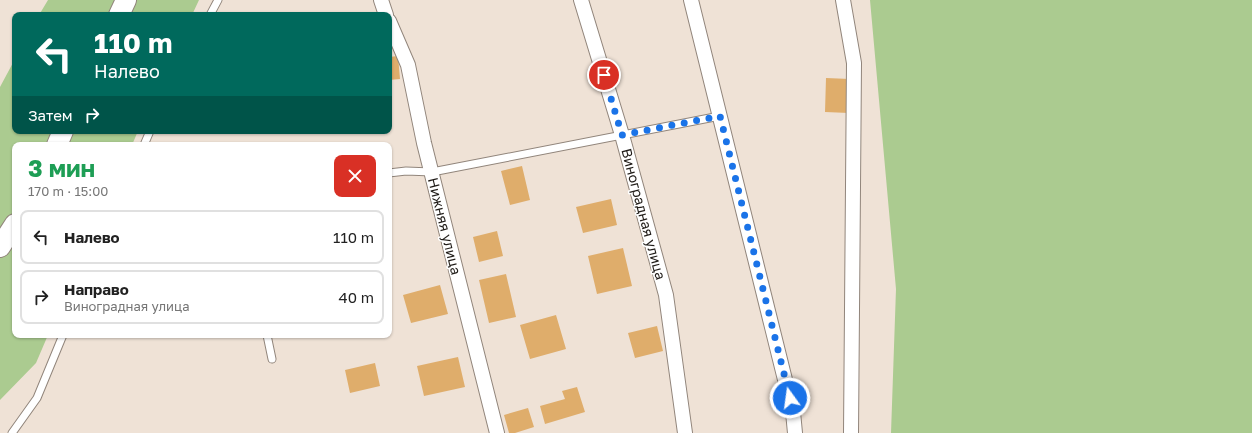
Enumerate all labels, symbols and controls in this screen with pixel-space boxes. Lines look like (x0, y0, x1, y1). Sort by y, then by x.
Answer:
text: 110 m (94, 26, 173, 59)
icon: left (28, 28, 80, 80)
pin (587, 58, 621, 92)
text: Налево (94, 60, 160, 82)
icon: arrive (593, 64, 615, 86)
icon: right (81, 104, 103, 126)
text: Затем (28, 106, 73, 124)
street label: Виноградная улица (618, 146, 670, 282)
text: 3 мин (28, 153, 95, 182)
button: close (334, 155, 376, 197)
street label: Нижняя улица (425, 176, 465, 276)
text: 170 m · 15:00 (28, 183, 108, 199)
icon: left (30, 226, 52, 248)
text: Налево (64, 228, 120, 246)
text: 110 m (333, 228, 374, 246)
text: Направо (64, 280, 129, 298)
icon: right (30, 286, 52, 308)
text: 40 m (339, 288, 374, 306)
text: Виноградная улица (64, 298, 190, 314)
position arrow (769, 377, 811, 419)

